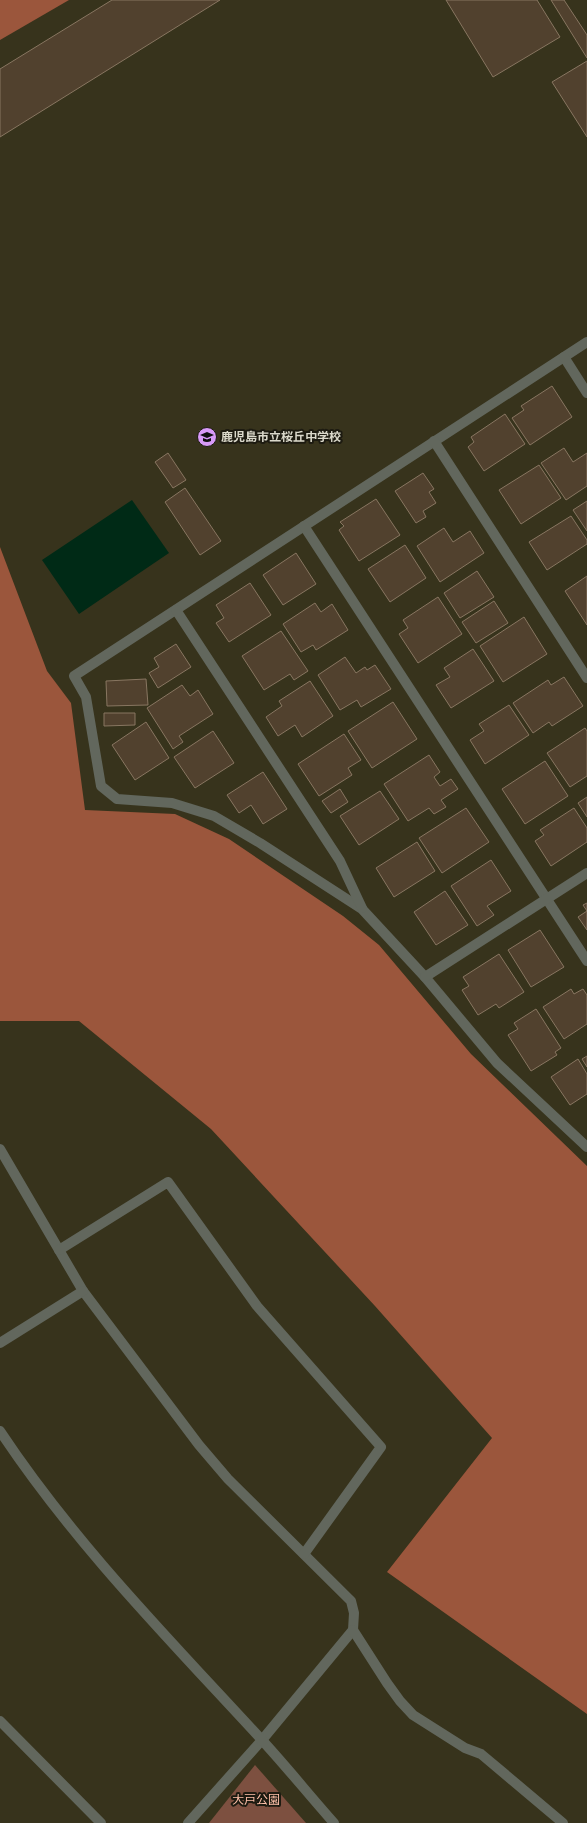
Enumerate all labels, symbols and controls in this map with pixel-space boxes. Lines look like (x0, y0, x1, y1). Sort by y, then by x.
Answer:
school or university icon: 鹿児島市立桜丘中学校 (196, 426, 218, 448)
place label: 鹿児島市立桜丘中学校 (221, 430, 341, 444)
park label: 大戸公園 (232, 1793, 280, 1807)

